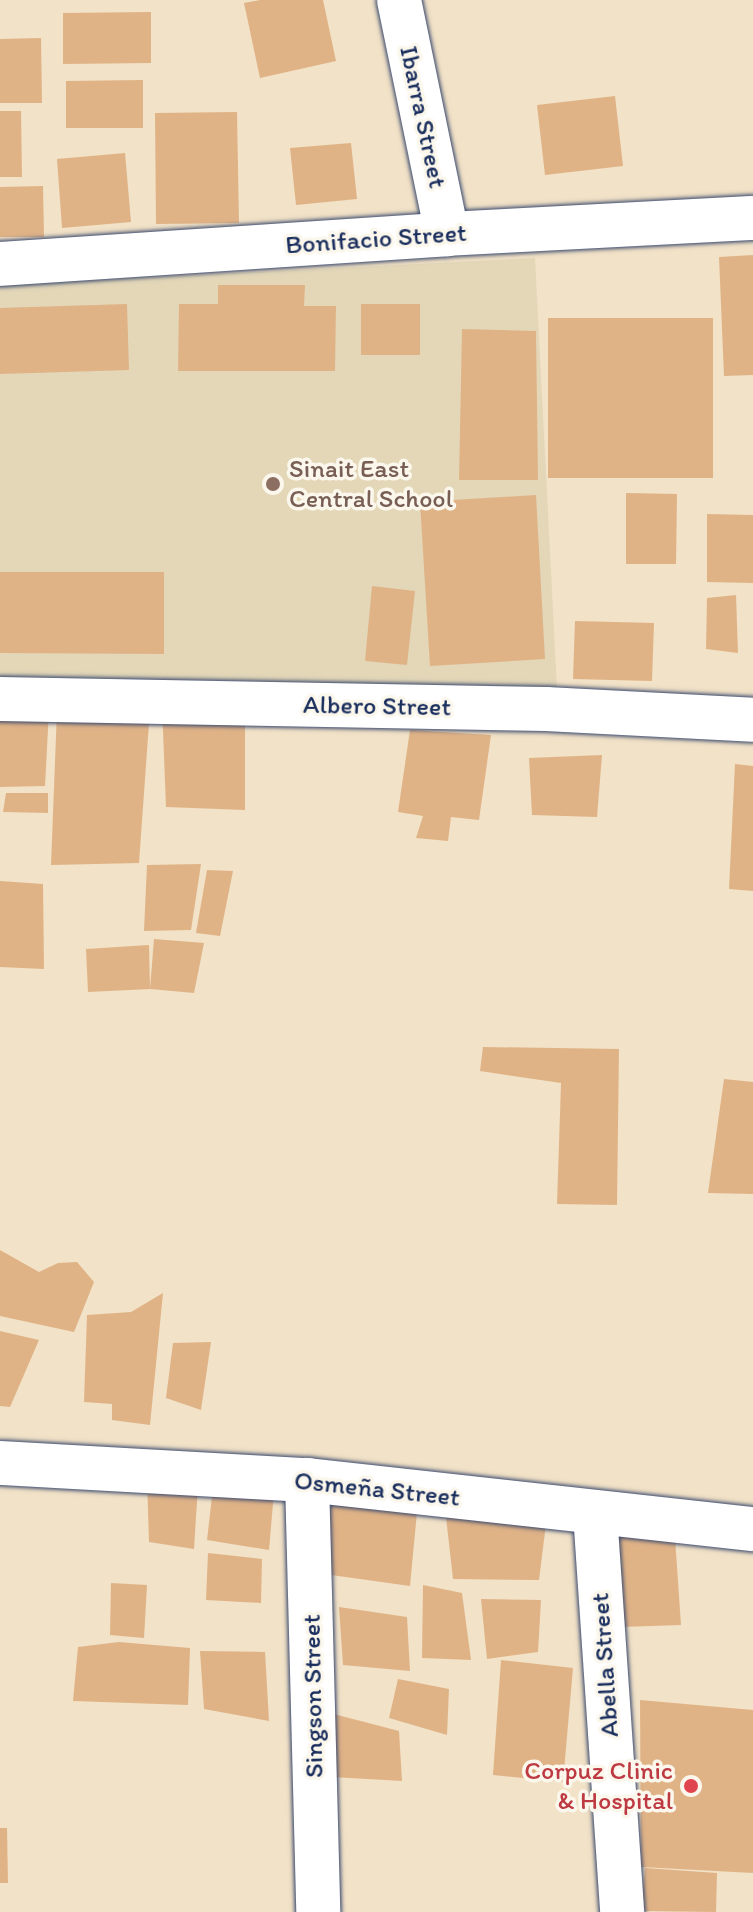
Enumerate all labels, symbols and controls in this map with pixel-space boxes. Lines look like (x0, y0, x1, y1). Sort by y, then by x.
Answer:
street label: Ibarra Street (393, 43, 453, 191)
street label: Bonifacio Street (284, 217, 468, 261)
place label: Sinait East Central School (289, 453, 453, 514)
marker: Sinait East Central School (264, 475, 282, 493)
street label: Albero Street (303, 689, 451, 723)
street label: Osmeña Street (293, 1465, 461, 1513)
street label: Abella Street (584, 1592, 626, 1738)
street label: Singson Street (296, 1614, 330, 1778)
place label: Corpuz Clinic & Hospital (524, 1755, 673, 1816)
marker: Corpuz Clinic & Hospital (680, 1775, 702, 1797)

